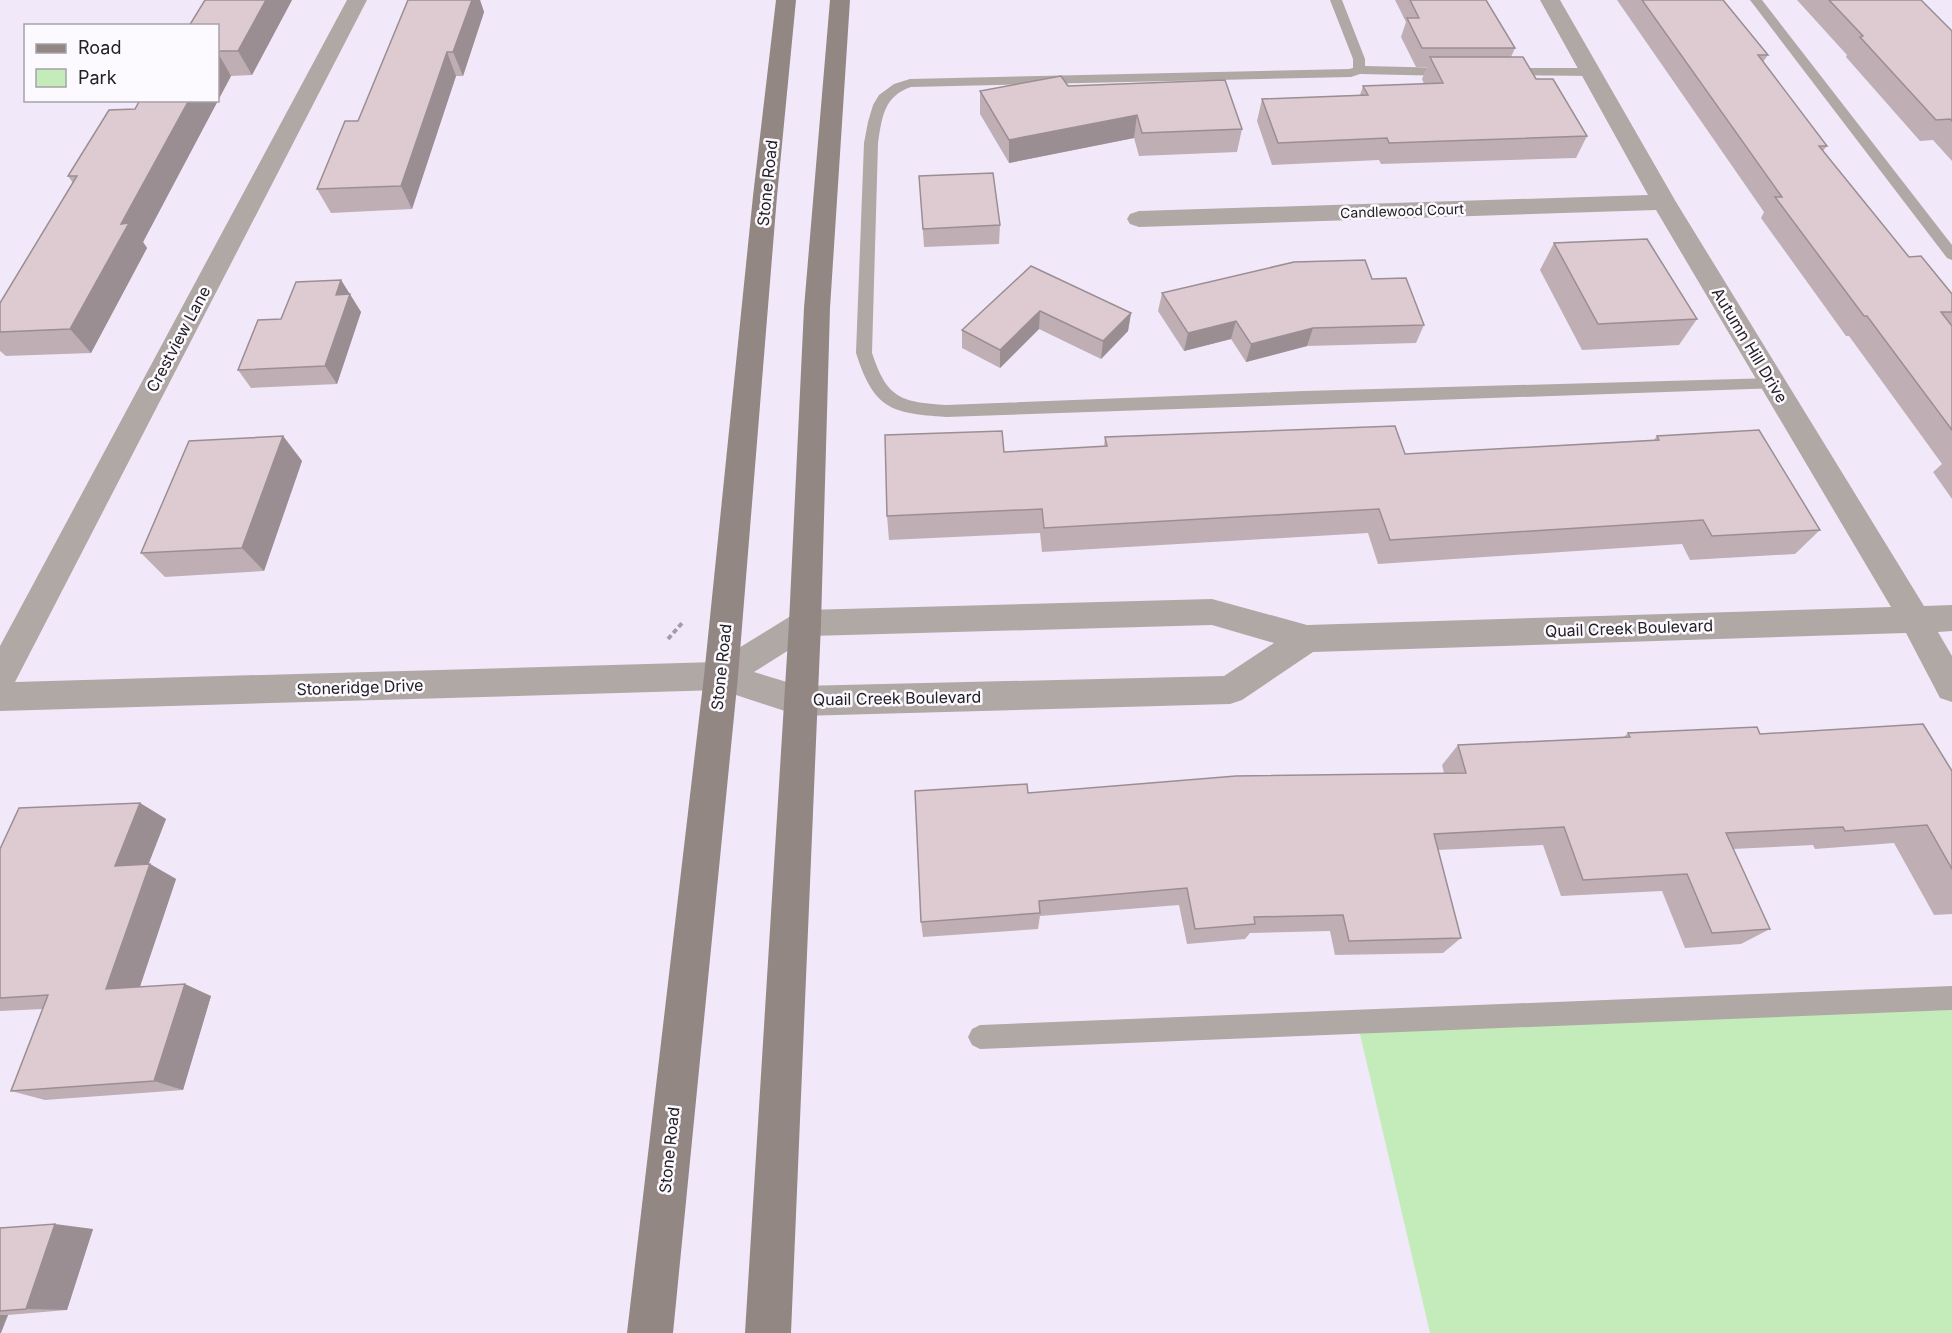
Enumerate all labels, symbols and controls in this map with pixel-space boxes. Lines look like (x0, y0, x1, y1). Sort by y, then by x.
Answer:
legend (24, 24, 219, 102)
text: Road (78, 37, 121, 58)
text: Park (78, 67, 117, 88)
street label: Stone Road (753, 139, 781, 227)
street label: Candlewood Court (1340, 200, 1465, 221)
street label: Crestview Lane (142, 283, 214, 395)
street label: Autumn Hill Drive (1708, 284, 1792, 406)
street label: Quail Creek Boulevard (1545, 615, 1713, 641)
street label: Stone Road (707, 623, 735, 711)
street label: Stoneridge Drive (296, 675, 424, 699)
street label: Quail Creek Boulevard (813, 687, 981, 709)
street label: Stone Road (655, 1106, 683, 1194)

